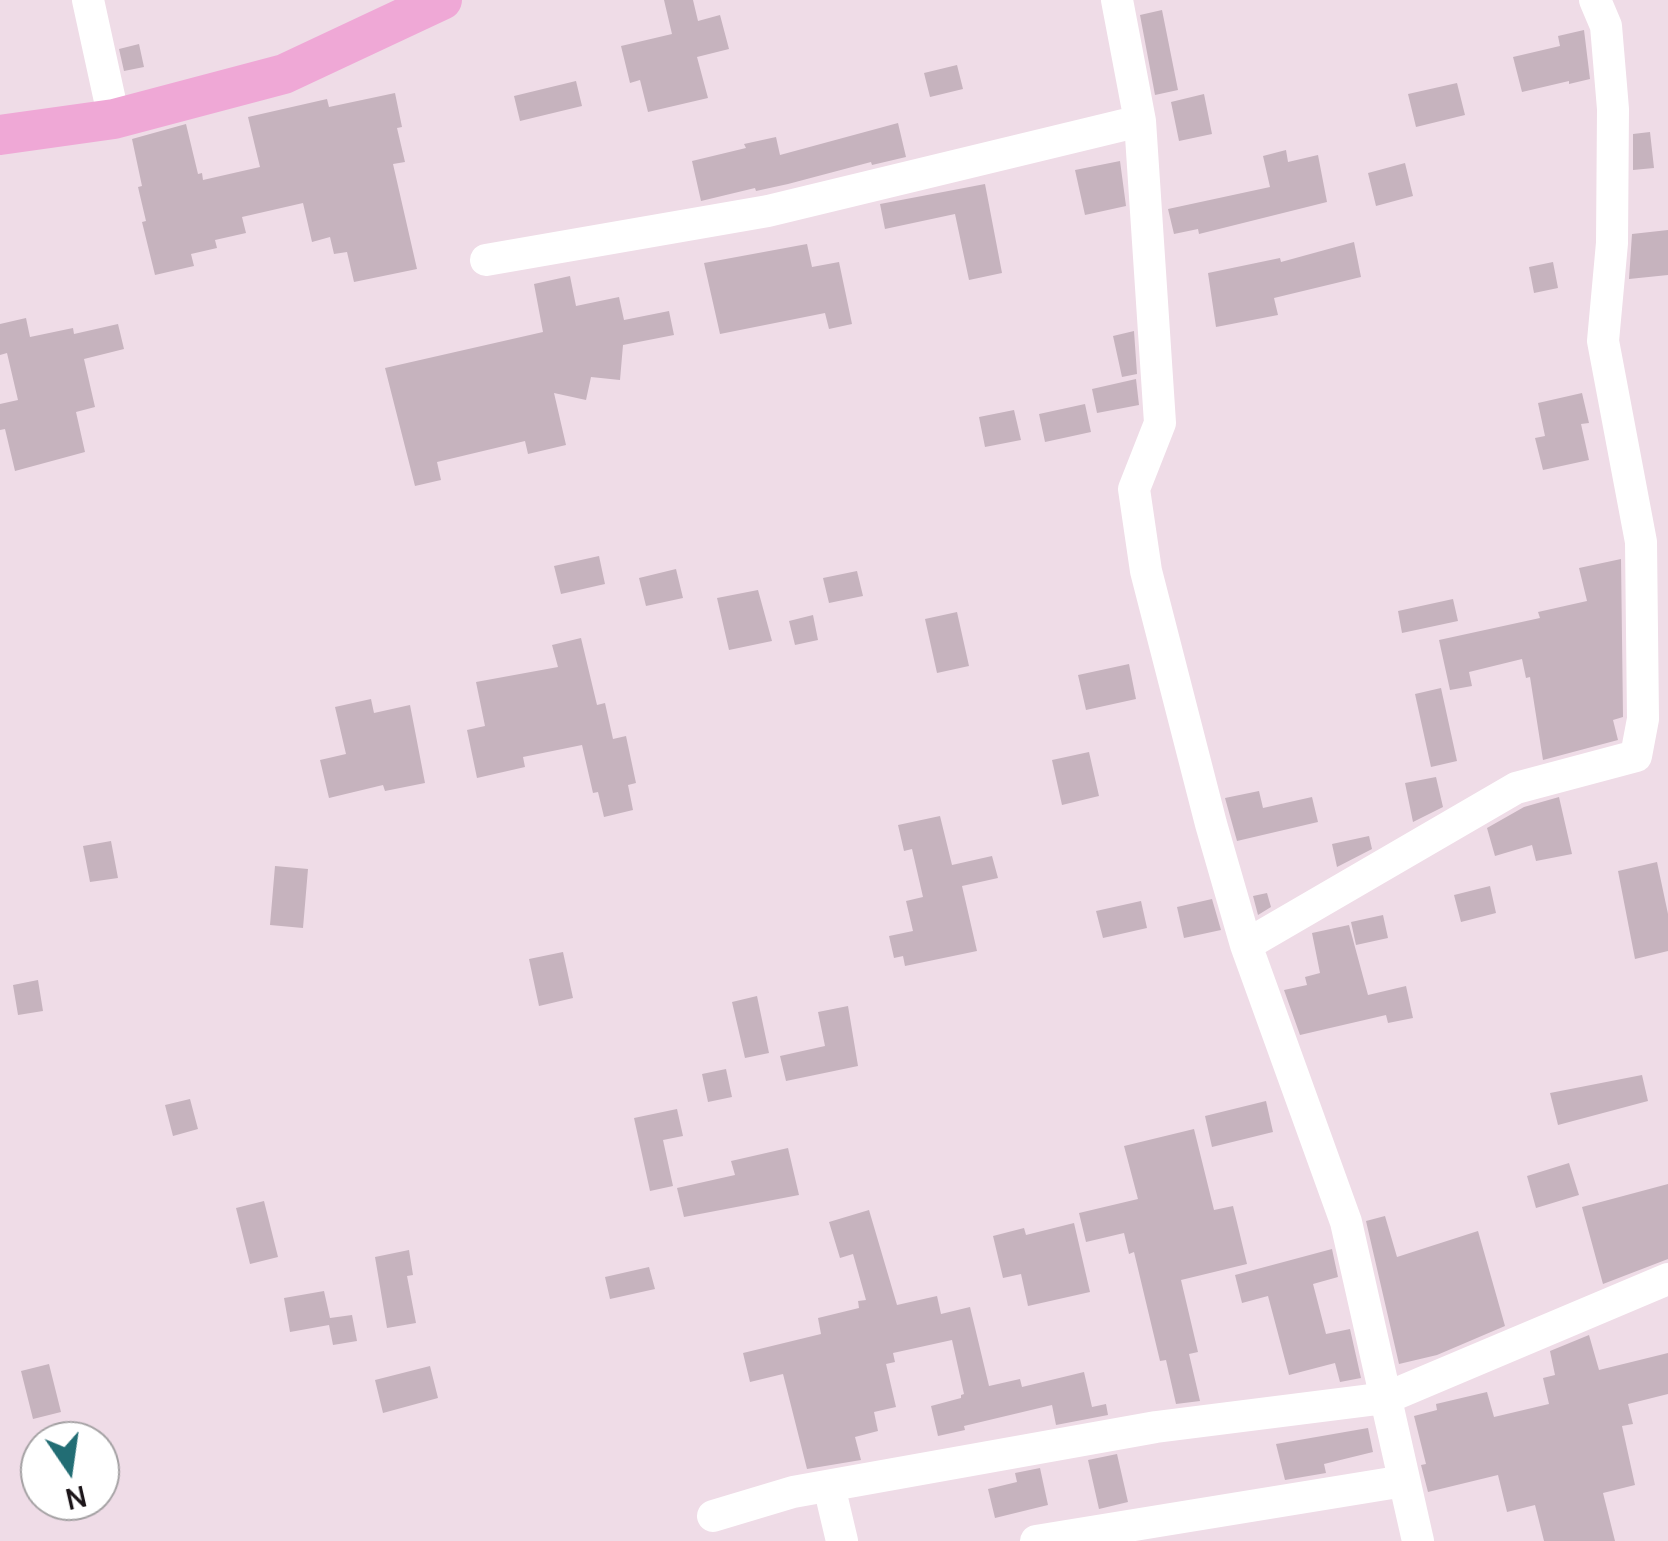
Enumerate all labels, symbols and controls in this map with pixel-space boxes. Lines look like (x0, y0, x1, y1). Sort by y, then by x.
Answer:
north arrow (20, 1421, 120, 1521)
text: N (62, 1478, 90, 1519)

